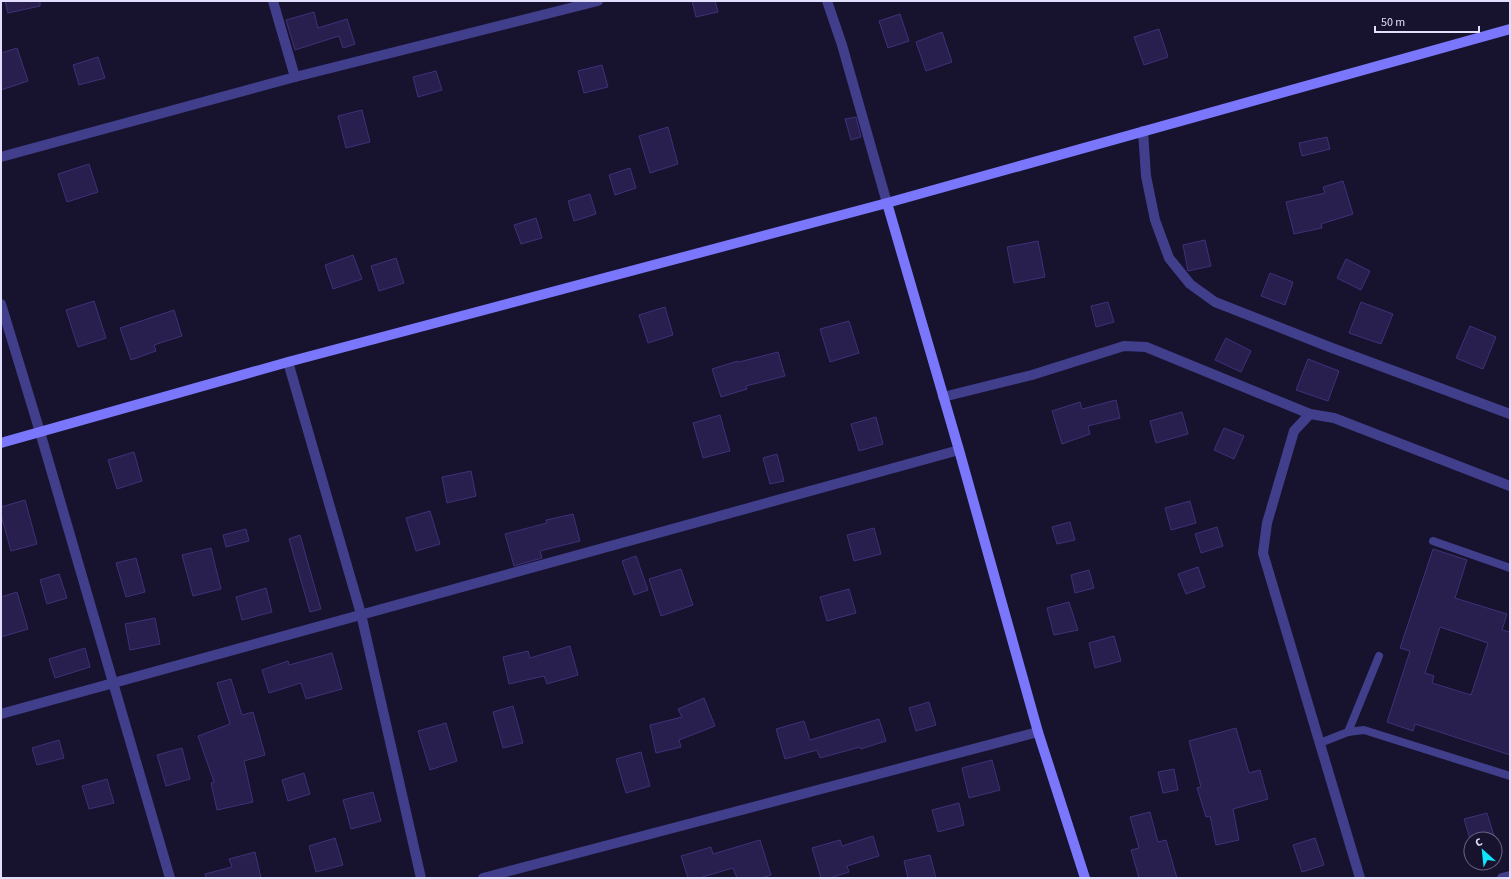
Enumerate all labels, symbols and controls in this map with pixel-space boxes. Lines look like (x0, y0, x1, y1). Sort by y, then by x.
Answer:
scale bar (1375, 8, 1479, 34)
text: 50 m (1381, 14, 1405, 31)
north arrow (1463, 831, 1503, 871)
text: С (1472, 834, 1485, 851)

